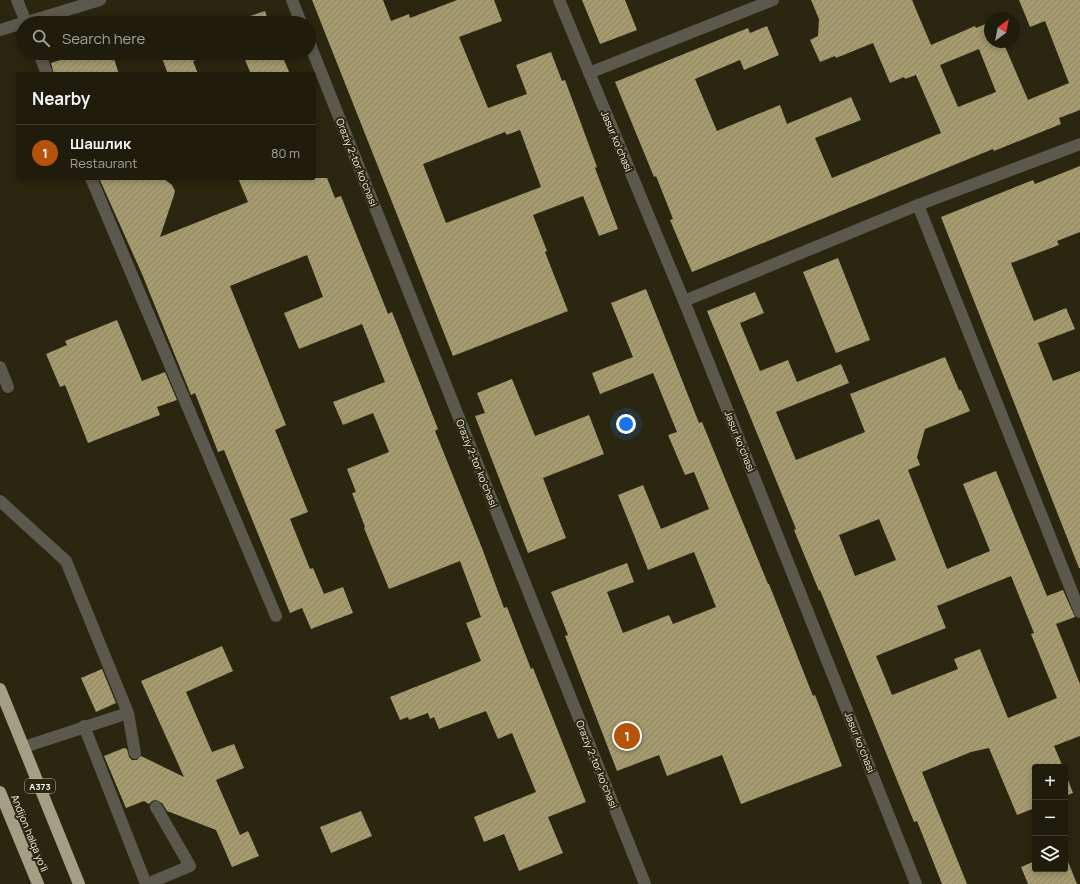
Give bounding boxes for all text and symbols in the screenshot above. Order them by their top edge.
north arrow [984,12,1020,48]
search box [16,16,316,60]
icon: search [30,27,52,49]
text: Search here [62,28,145,49]
text: Nearby [32,87,90,110]
street label: Jasur koʻchasi [598,109,636,173]
street label: Oraziy 2-tor koʻchasi [333,116,381,208]
text: Шашлик [70,133,131,154]
text: 1 [42,144,48,162]
text: 80 m [271,144,300,162]
text: Restaurant [70,154,137,172]
street label: Jasur koʻchasi [721,408,759,474]
your location [616,414,636,434]
street label: Oraziy 2-tor koʻchasi [453,417,501,509]
street label: Jasur koʻchasi [841,709,879,775]
street label: Oraziy 2-tor koʻchasi [573,718,621,810]
pin: 1 [614,721,640,751]
map controls [1032,764,1068,872]
button: + [1032,764,1068,800]
road number: A373 [25,779,55,793]
street label: Andijon halqa yo‘li [8,792,52,874]
button: − [1032,800,1068,836]
button: layers [1032,836,1068,872]

